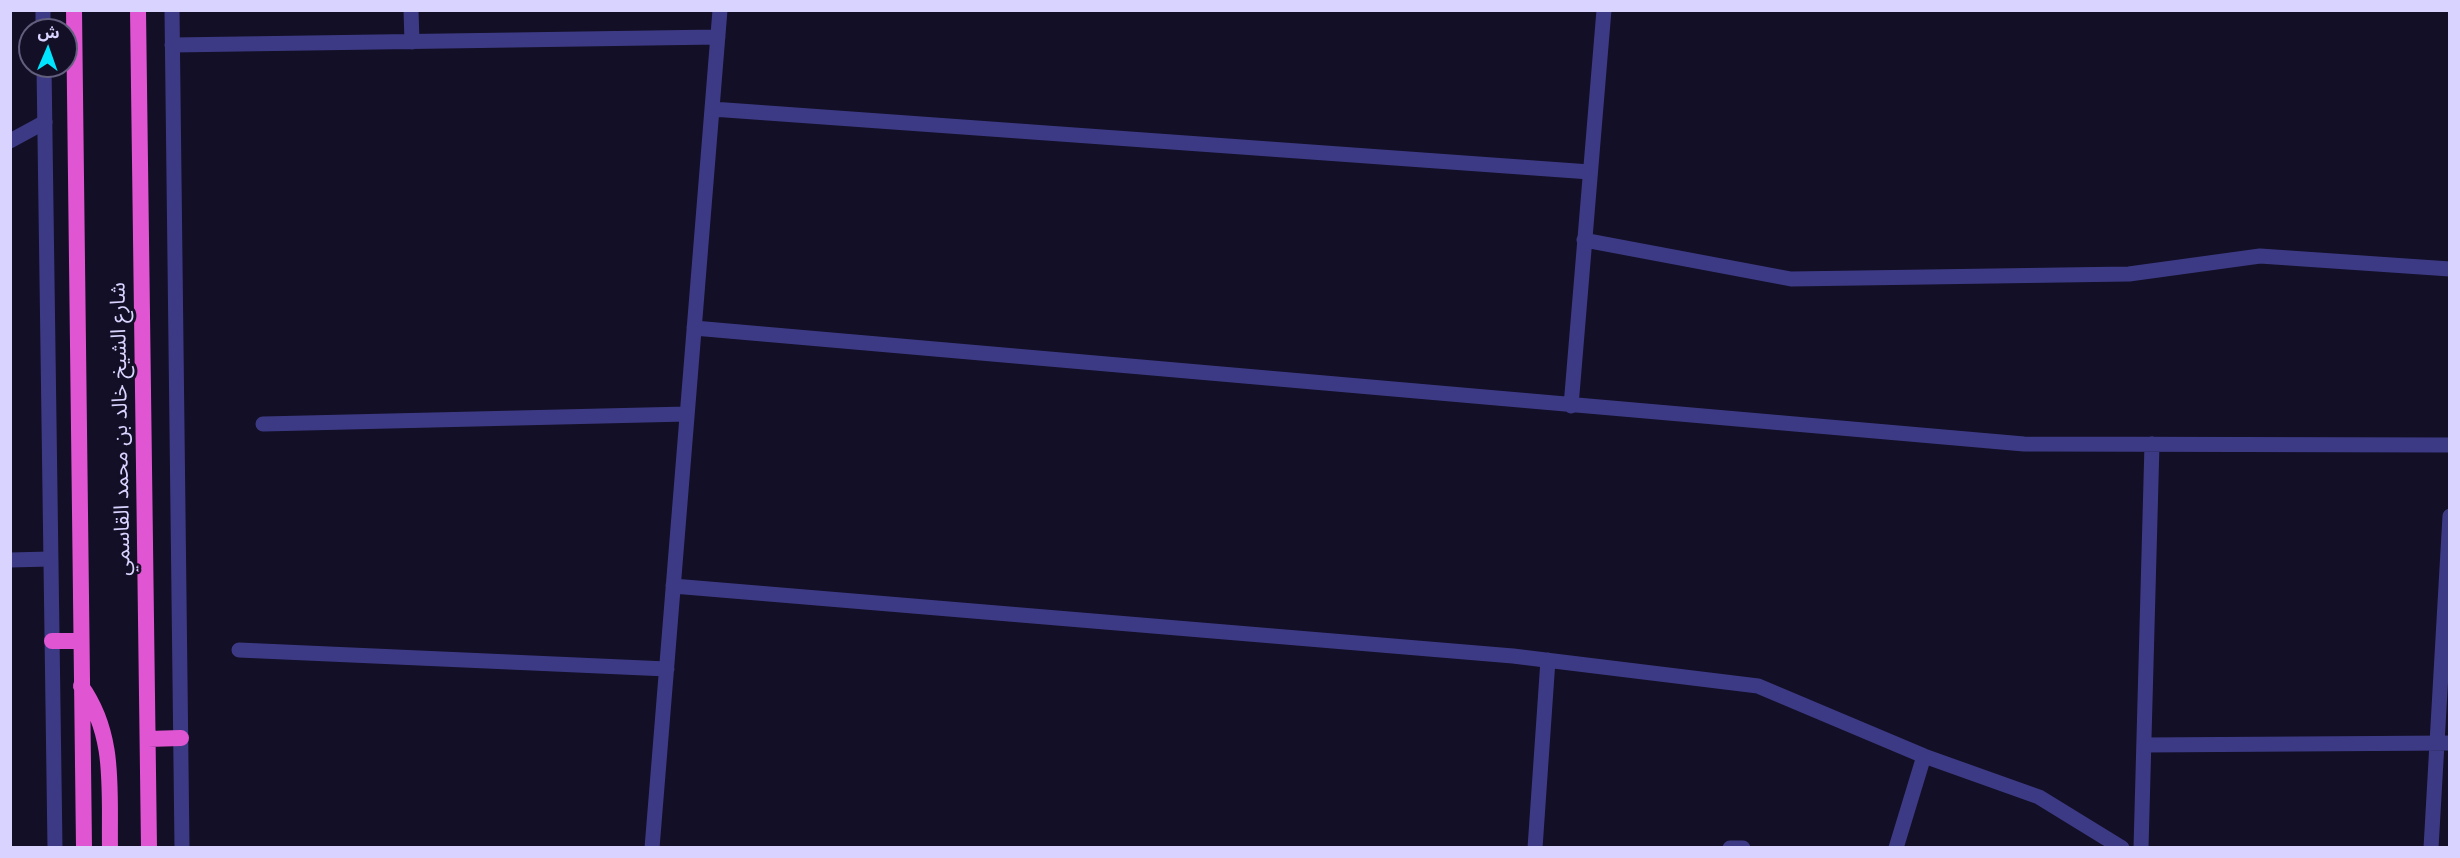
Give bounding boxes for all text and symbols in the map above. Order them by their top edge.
north arrow [18,18,78,78]
text: ش [37,22,60,42]
street label: شارع الشيخ خالد بن محمد القاسمي [106,282,136,576]

